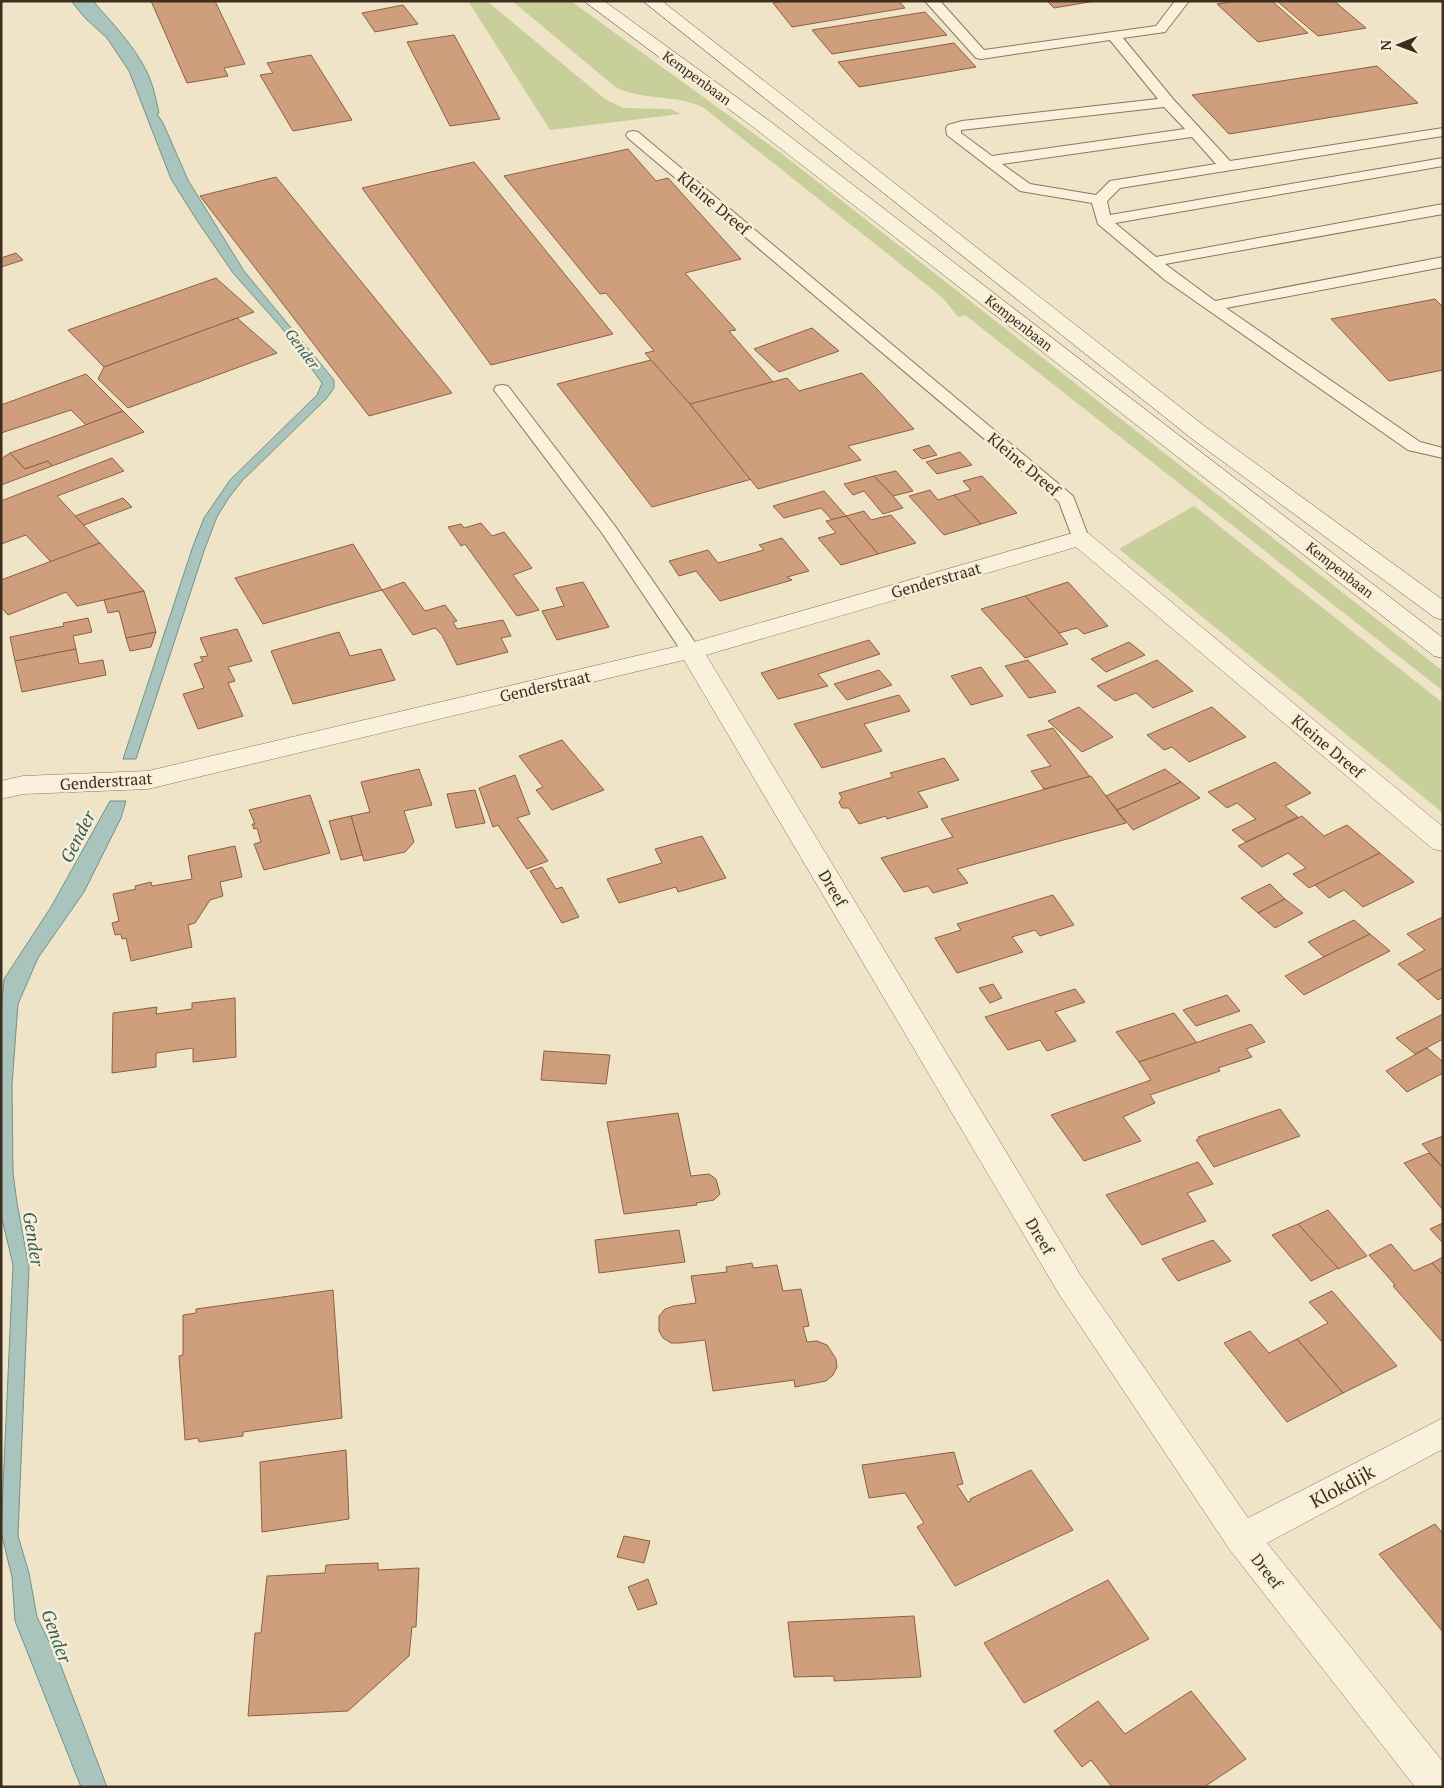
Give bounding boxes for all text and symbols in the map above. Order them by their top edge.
north arrow [1374,20,1424,70]
text: N [1376,39,1395,51]
street label: Kempenbaan [659,46,736,109]
street label: Kleine Dreef [673,166,756,241]
street label: Kempenbaan [982,290,1058,355]
water label: Gender [281,324,325,374]
street label: Kleine Dreef [983,427,1066,502]
street label: Kempenbaan [1303,537,1379,602]
street label: Genderstraat [888,557,984,603]
street label: Genderstraat [497,665,593,707]
street label: Kleine Dreef [1287,709,1370,784]
street label: Genderstraat [59,767,153,795]
water label: Gender [54,806,101,867]
street label: Dreef [814,866,853,912]
water label: Gender [18,1210,50,1269]
street label: Dreef [1021,1214,1060,1260]
street label: Klokdijk [1305,1458,1379,1513]
street label: Dreef [1246,1549,1289,1594]
water label: Gender [36,1606,78,1667]

